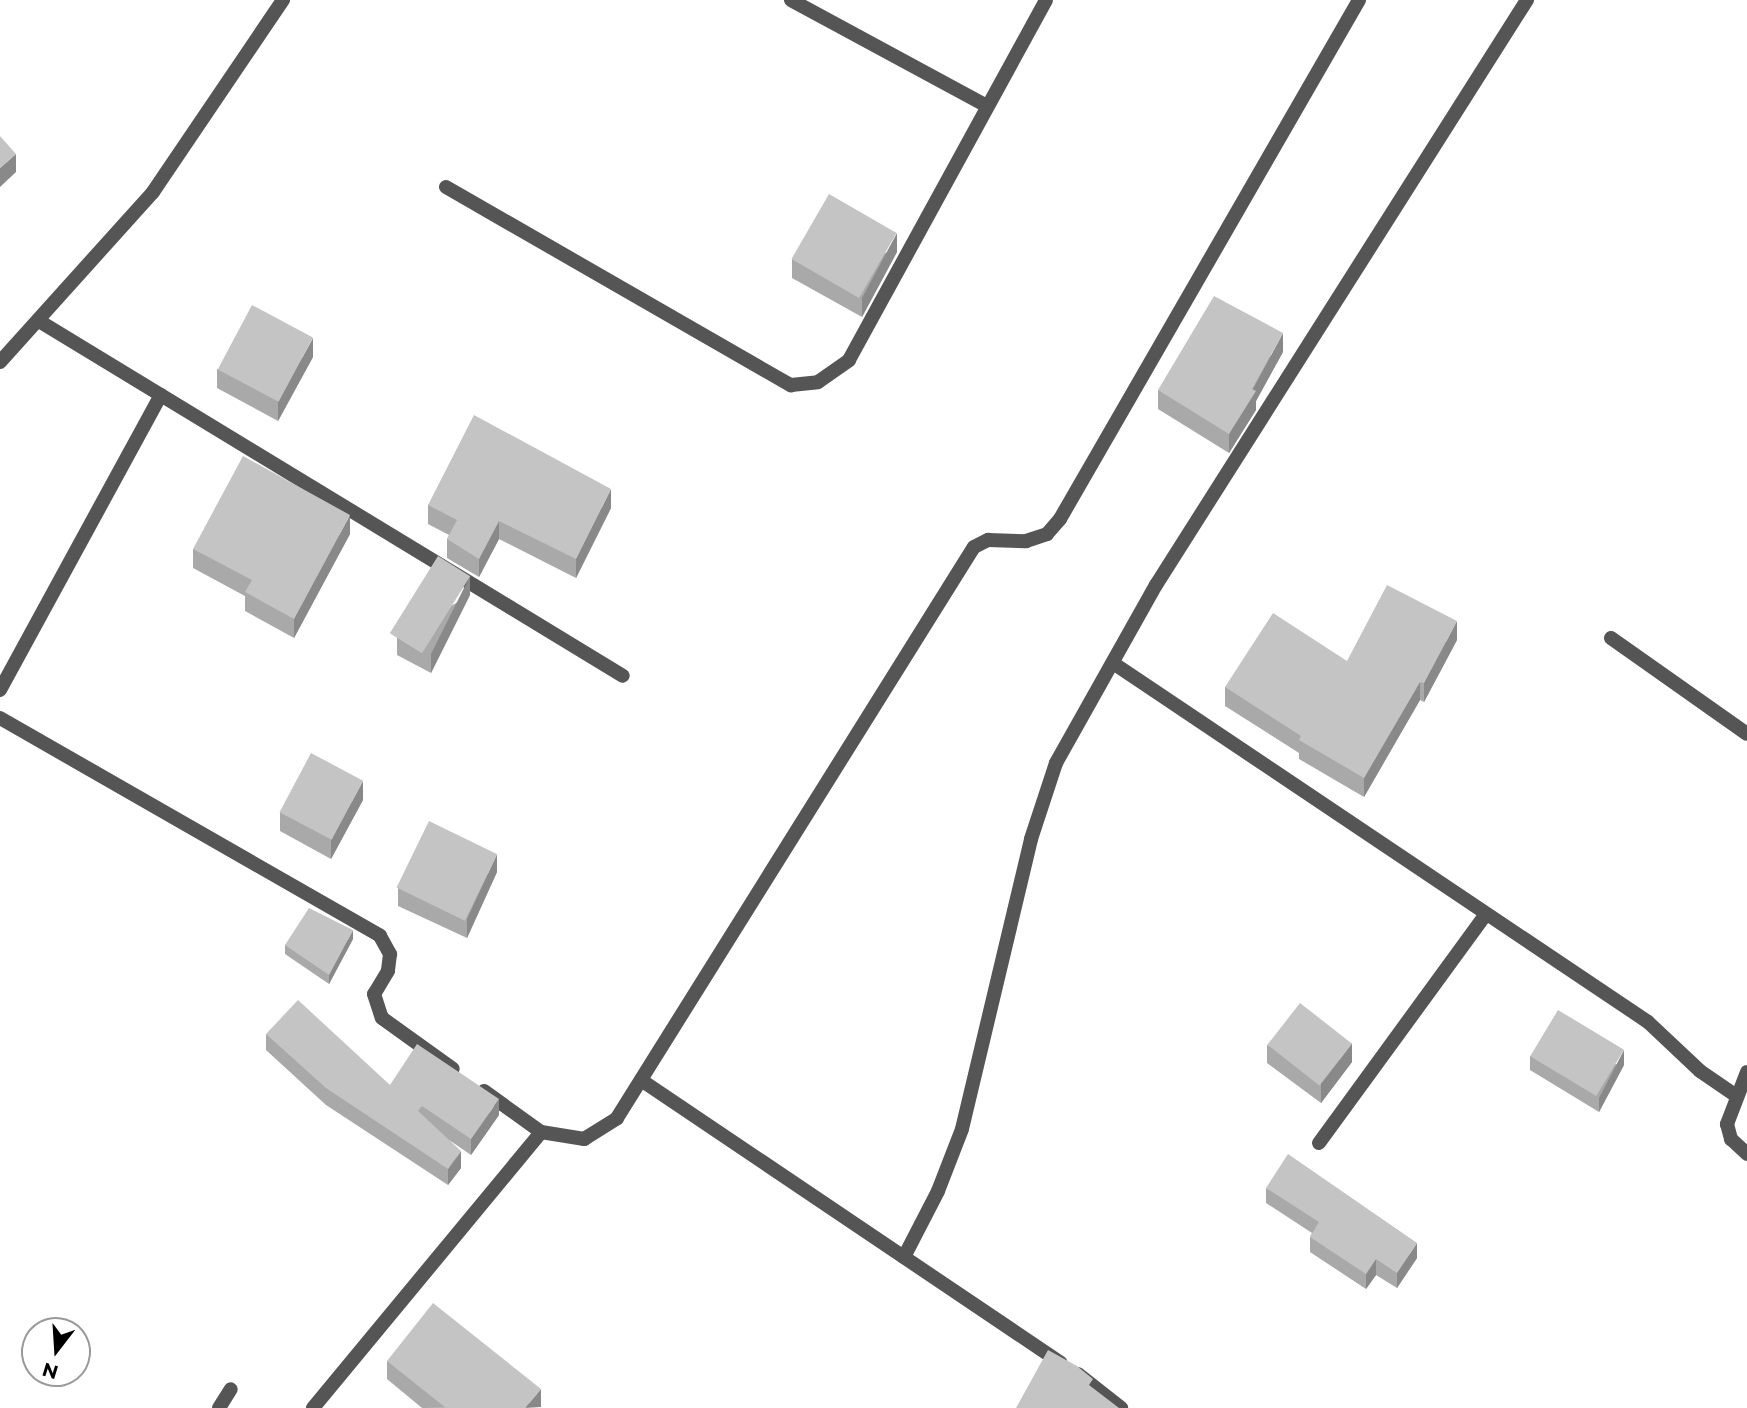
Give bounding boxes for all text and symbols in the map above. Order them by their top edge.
north arrow [21,1317,91,1387]
text: N [40,1357,61,1384]

